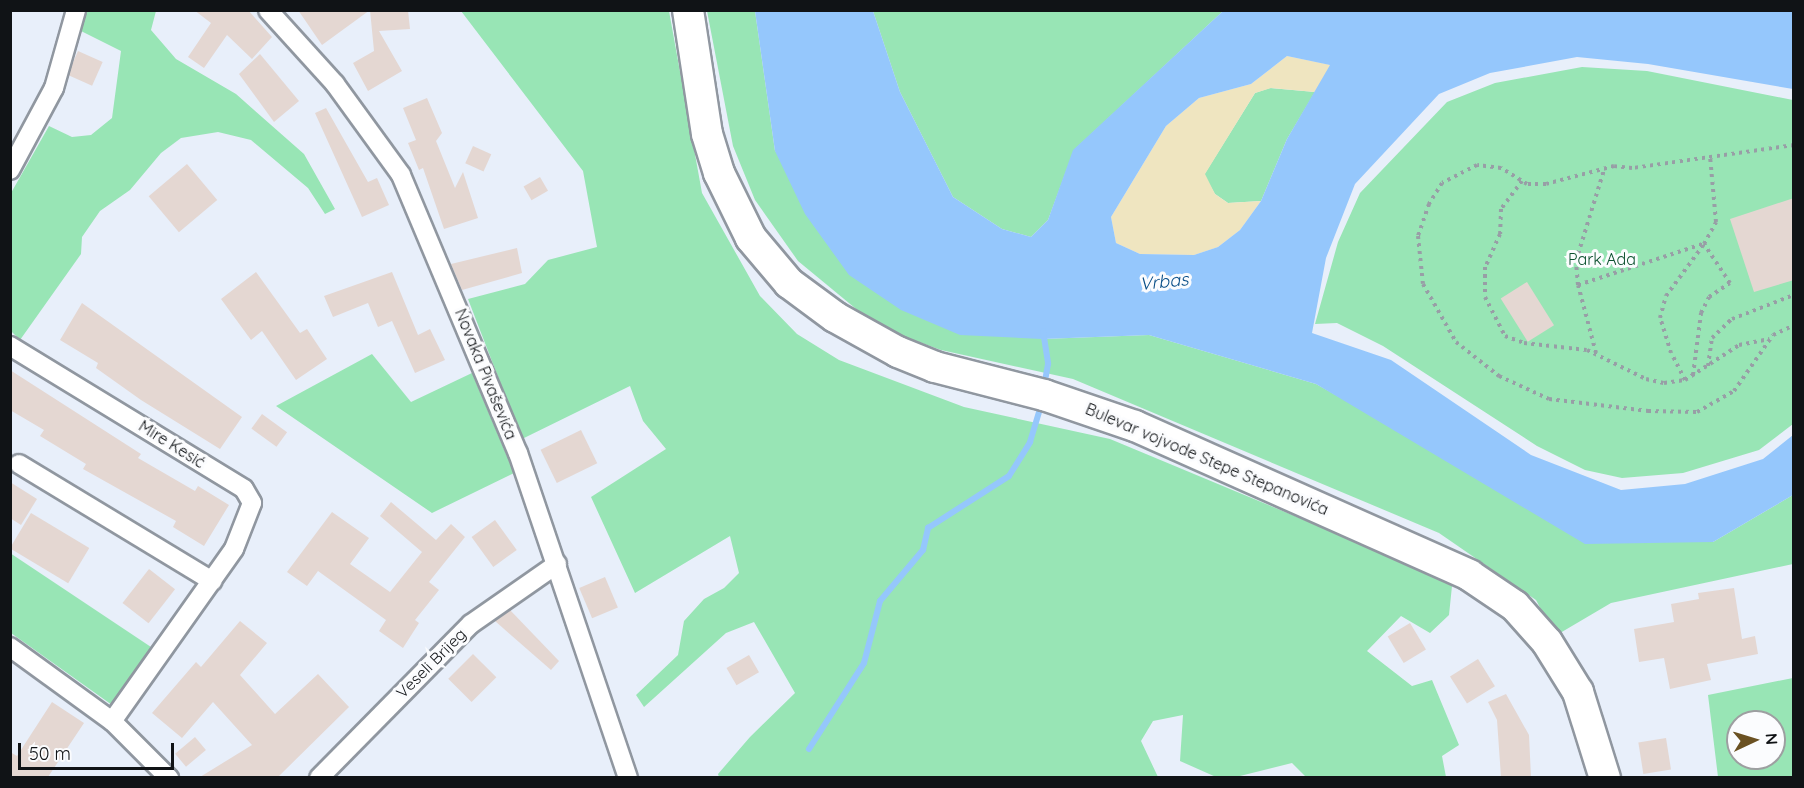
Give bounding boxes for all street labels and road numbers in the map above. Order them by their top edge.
street label: Novaka Pivaševića [451,306,521,442]
street label: Bulevar vojvode Stepe Stepanovića [1083,399,1331,519]
street label: Mire Kesić [135,416,209,472]
street label: Veseli Brijeg [392,624,470,702]

